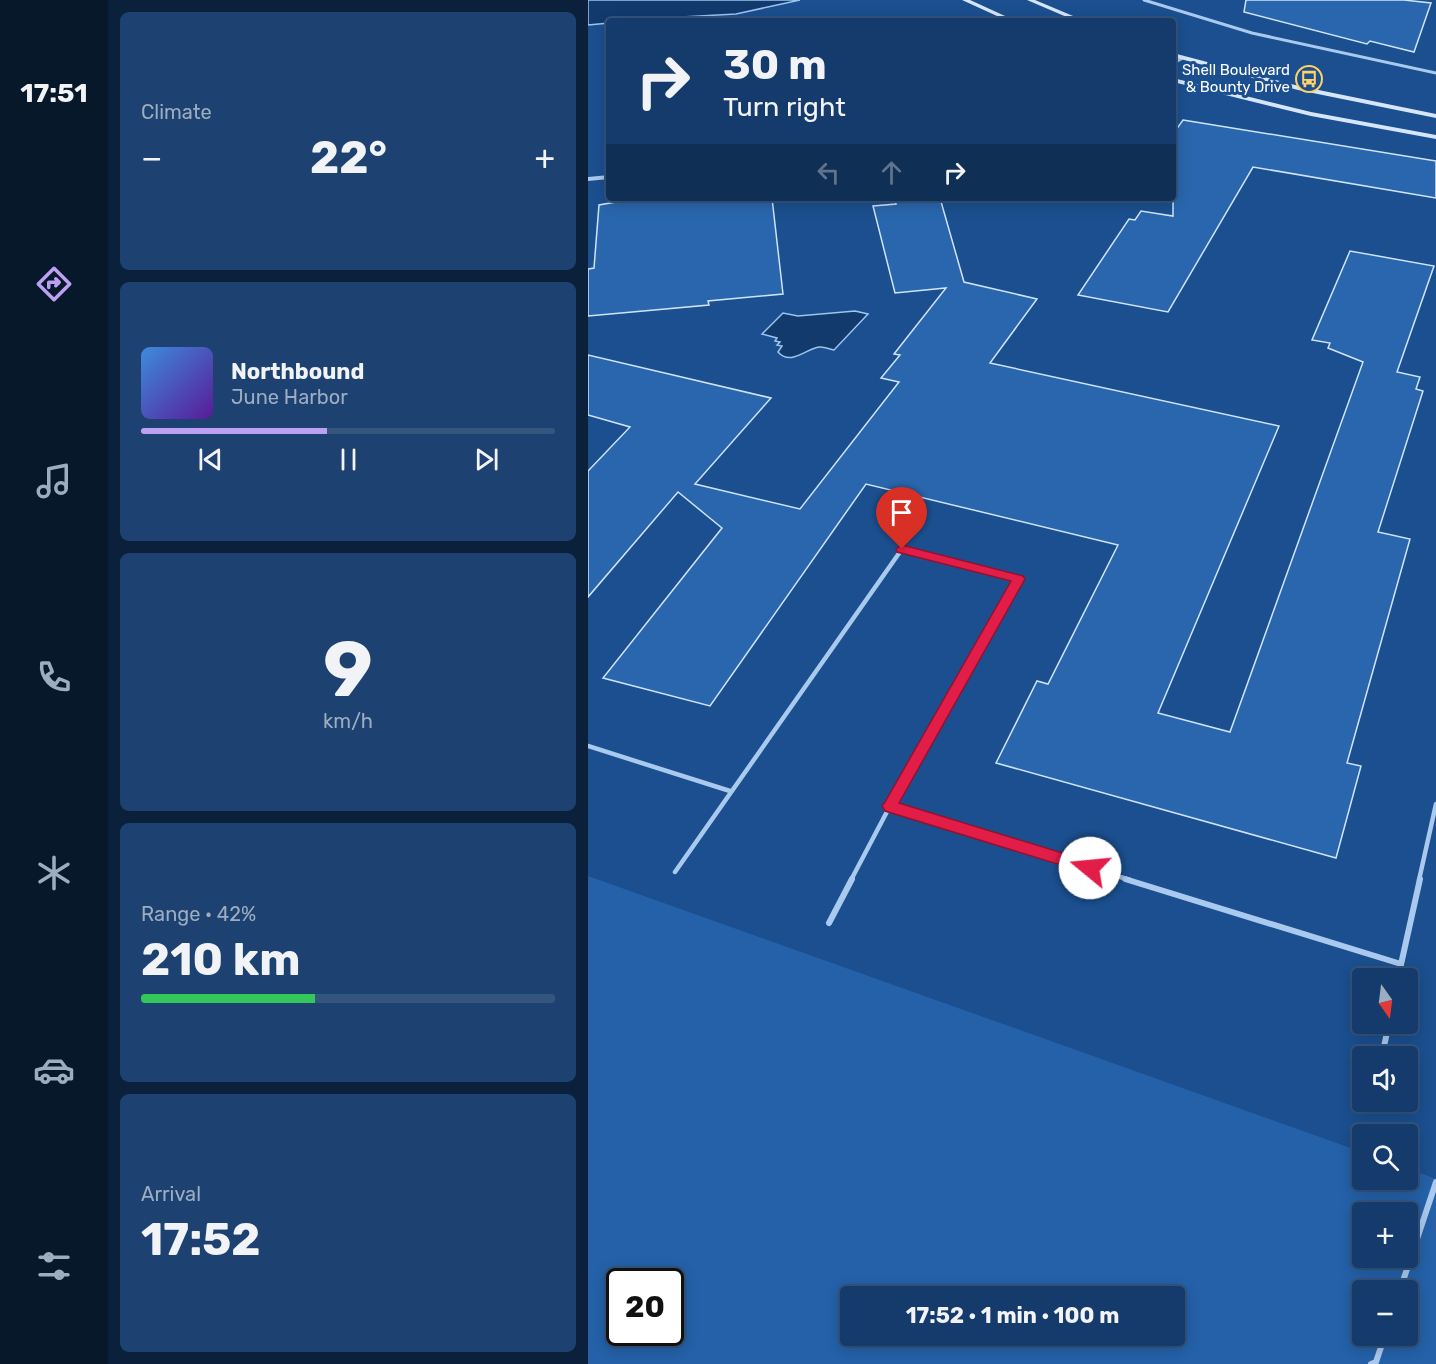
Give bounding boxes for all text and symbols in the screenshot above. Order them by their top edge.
text: 30 m [723,40,827,90]
icon: right [624,42,702,120]
place label: Shell Boulevard & Bounty Drive [1182,61,1290,96]
bus stop icon: Shell Boulevard & Bounty Drive [1294,64,1324,94]
text: 17:51 [20,77,88,109]
text: Turn right [723,91,846,123]
text: Climate [141,100,212,124]
text: 22° [310,131,387,184]
text: − [141,138,162,177]
text: + [534,138,555,177]
icon: left [812,156,845,189]
icon: ahead [875,156,908,189]
icon: right [938,156,971,189]
icon: directions [33,263,75,305]
text: Northbound [231,358,364,385]
text: June Harbor [231,385,348,409]
icon: previous [194,443,227,476]
icon: pause [332,443,365,476]
icon: next [470,443,503,476]
icon: music [33,460,75,502]
pin [876,487,927,549]
icon: arrive [885,496,918,529]
text: 9 [323,623,373,716]
icon: phone [33,656,75,698]
text: km/h [323,709,373,733]
position arrow [1058,836,1122,900]
icon: climate [33,852,75,894]
text: Range · 42% [141,902,256,926]
text: 210 km [141,933,300,986]
north arrow [1352,968,1418,1034]
map controls [1352,968,1418,1346]
button: sound [1352,1046,1418,1112]
icon: car [33,1049,75,1091]
button: search [1352,1124,1418,1190]
text: Arrival [141,1182,201,1206]
button: + [1352,1202,1418,1268]
text: 17:52 [141,1213,261,1266]
icon: filters [33,1245,75,1287]
speed limit sign: 20 [606,1268,684,1346]
button: − [1352,1280,1418,1346]
text: 17:52 · 1 min · 100 m [906,1302,1119,1329]

